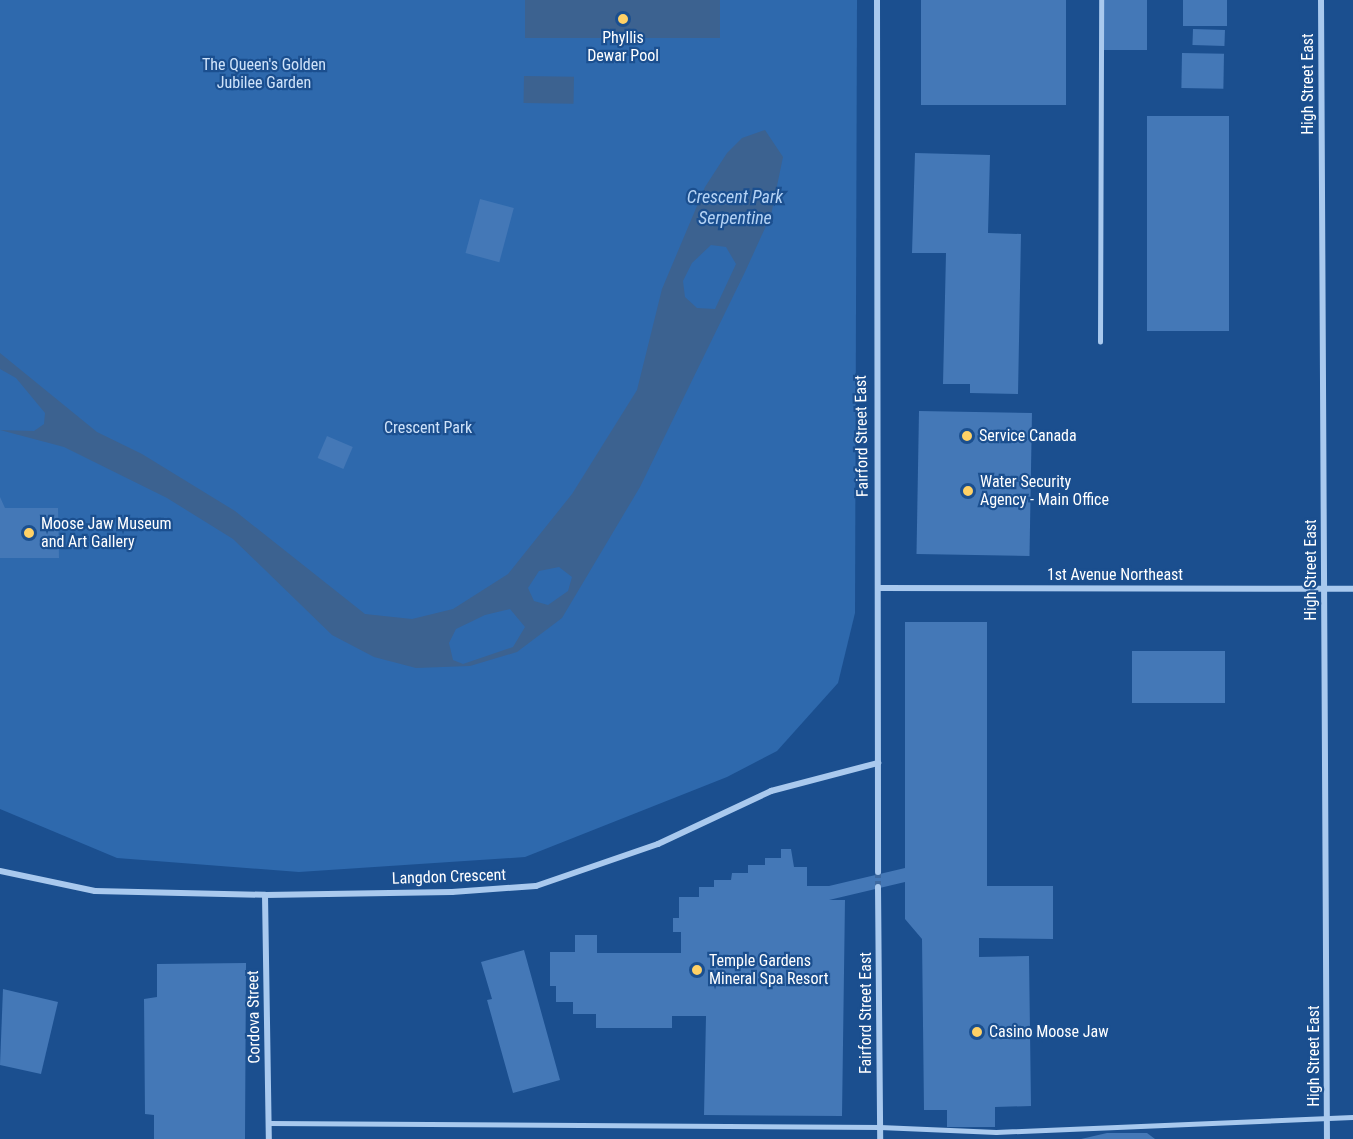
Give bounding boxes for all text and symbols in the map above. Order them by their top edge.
marker: Phyllis Dewar Pool [616,12,630,26]
place label: Phyllis Dewar Pool [587,28,659,66]
street label: High Street East [1298,33,1318,135]
park label: The Queen's Golden Jubilee Garden [202,55,326,93]
water label: Crescent Park Serpentine [687,187,783,230]
street label: Fairford Street East [851,375,873,497]
park label: Crescent Park [384,418,472,438]
place label: Service Canada [979,426,1077,446]
marker: Service Canada [960,429,974,443]
place label: Water Security Agency - Main Office [980,472,1109,510]
marker: Water Security Agency - Main Office [961,484,975,498]
place label: Moose Jaw Museum and Art Gallery [41,514,171,552]
street label: High Street East [1301,519,1321,621]
marker: Moose Jaw Museum and Art Gallery [22,526,36,540]
street label: 1st Avenue Northeast [1047,565,1183,585]
street label: Langdon Crescent [392,865,506,889]
place label: Temple Gardens Mineral Spa Resort [709,951,828,989]
street label: Fairford Street East [856,952,876,1074]
marker: Temple Gardens Mineral Spa Resort [690,963,704,977]
street label: Cordova Street [244,970,264,1064]
street label: High Street East [1304,1005,1324,1107]
place label: Casino Moose Jaw [989,1022,1109,1042]
marker: Casino Moose Jaw [970,1025,984,1039]

